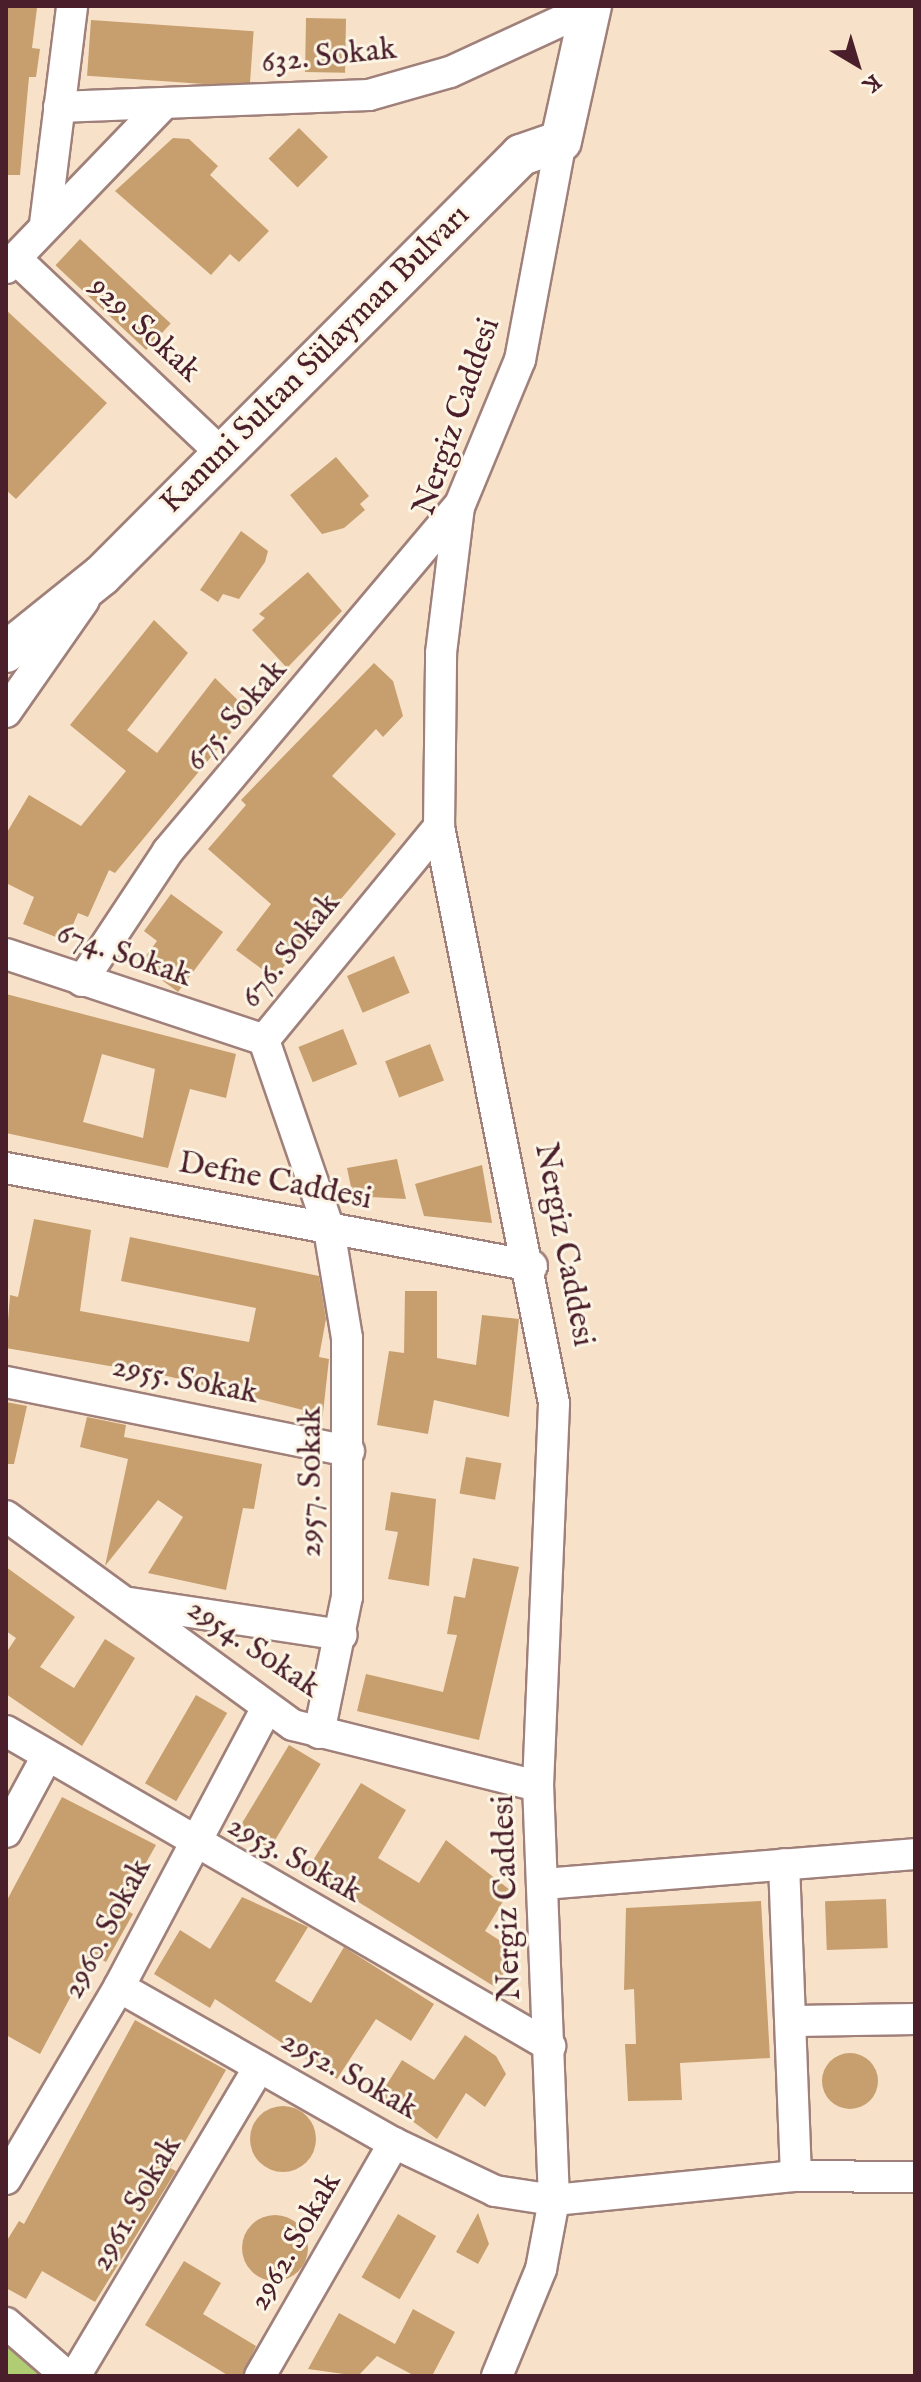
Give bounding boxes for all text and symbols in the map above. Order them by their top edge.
north arrow [817,24,897,104]
street label: 632. Sokak [259,31,399,83]
text: K [857,67,887,99]
street label: Kanuni Sultan Sülayman Bulvarı [153,197,479,523]
street label: 929. Sokak [80,269,208,391]
street label: Nergiz Caddesi [406,313,510,521]
street label: 675. Sokak [178,652,296,780]
street label: 676. Sokak [233,886,349,1016]
street label: 674. Sokak [51,915,197,997]
street label: Nergiz Caddesi [524,1140,602,1350]
street label: Defne Caddesi [175,1144,375,1220]
street label: 2955. Sokak [109,1348,261,1414]
street label: 2957. Sokak [293,1407,331,1557]
street label: 2954. Sokak [179,1591,327,1707]
street label: Nergiz Caddesi [485,1794,531,2002]
street label: 2953. Sokak [220,1807,368,1913]
street label: 2960. Sokak [55,1852,161,2006]
street label: 2952. Sokak [274,2023,424,2129]
street label: 2961. Sokak [83,2130,191,2278]
street label: 2962. Sokak [241,2166,351,2318]

